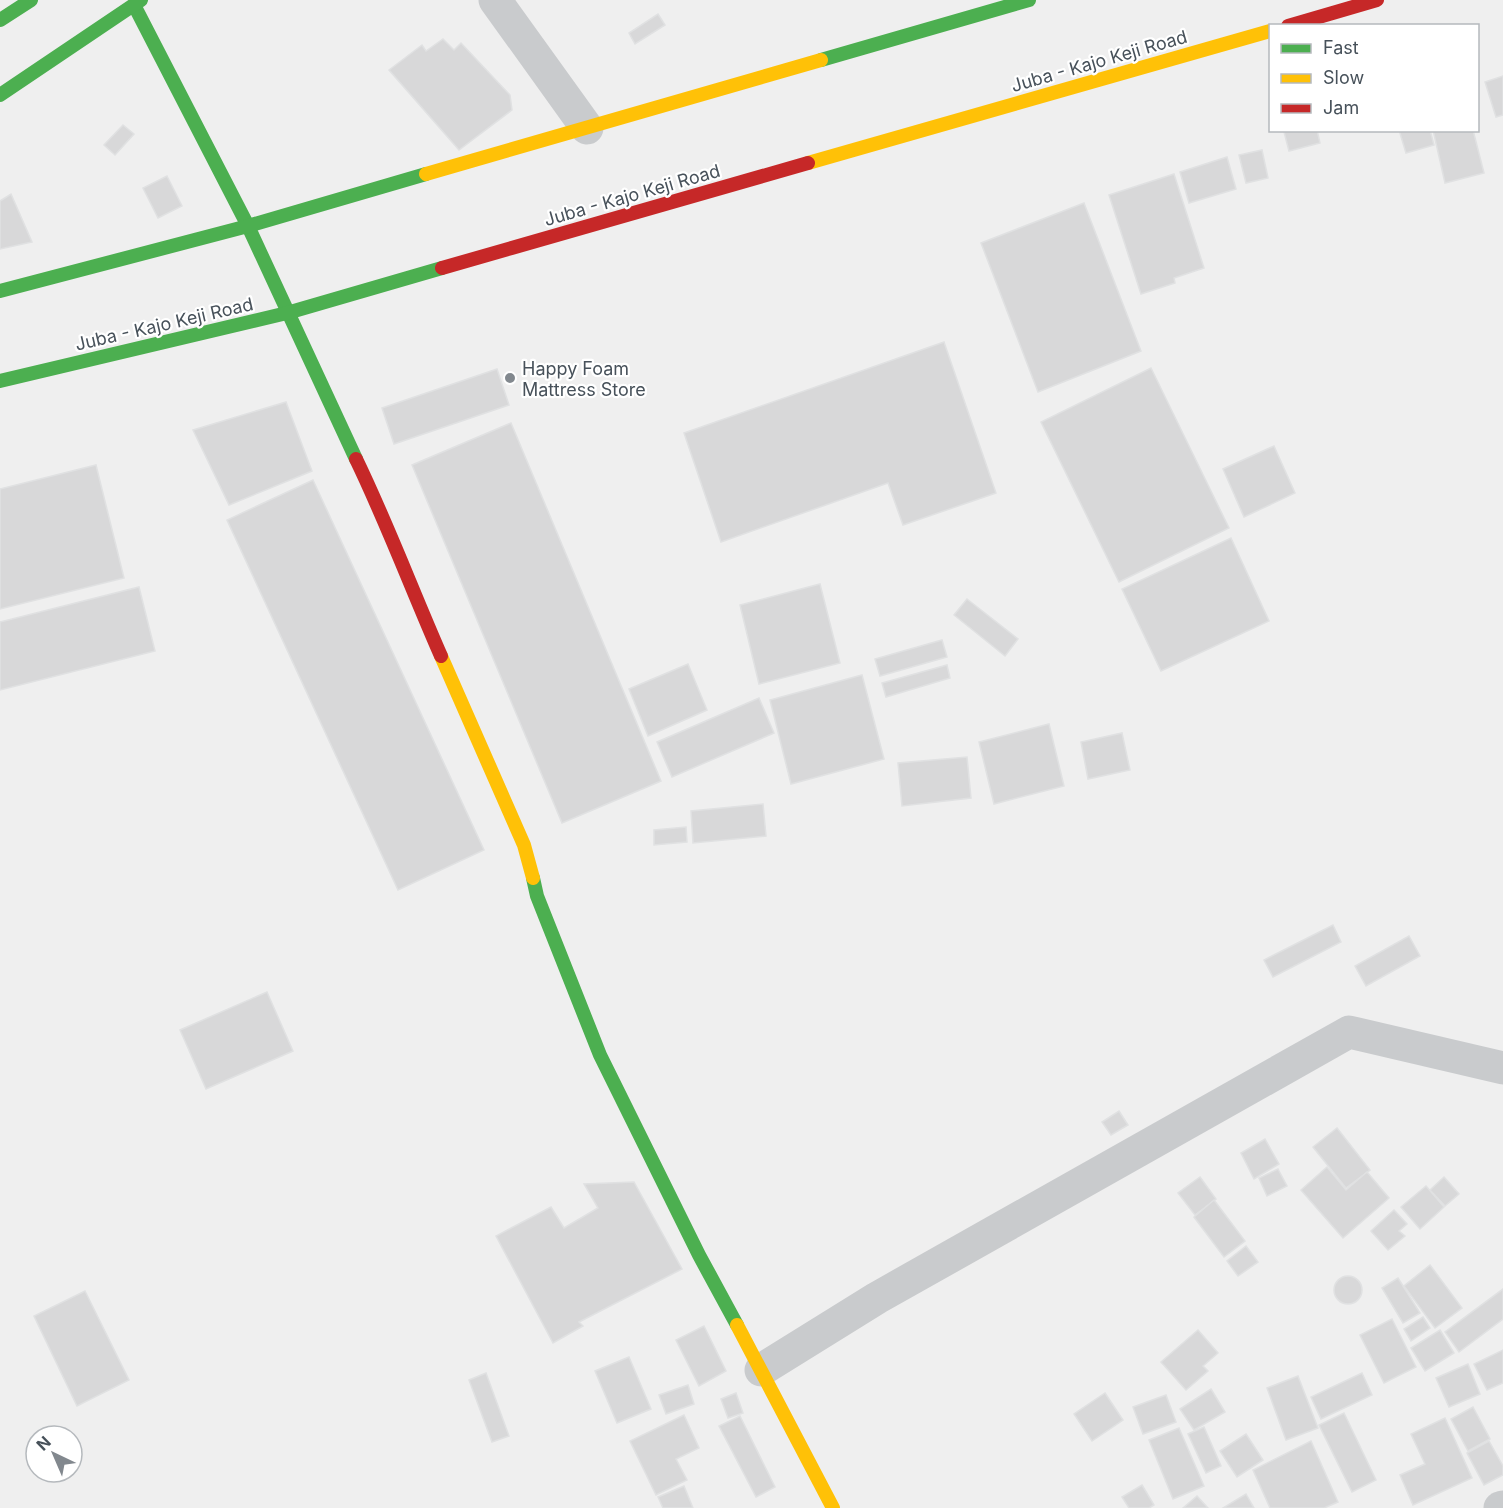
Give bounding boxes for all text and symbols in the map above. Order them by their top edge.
legend [1269,24,1479,132]
street label: Juba - Kajo Keji Road [1009,26,1189,96]
text: Fast [1323,37,1359,58]
text: Slow [1323,67,1364,88]
text: Jam [1323,97,1359,118]
street label: Juba - Kajo Keji Road [542,160,722,230]
street label: Juba - Kajo Keji Road [73,293,255,355]
place label: Happy Foam Mattress Store [522,358,646,400]
marker: Happy Foam Mattress Store [503,371,517,385]
north arrow [24,1424,84,1484]
text: N [32,1432,55,1455]

